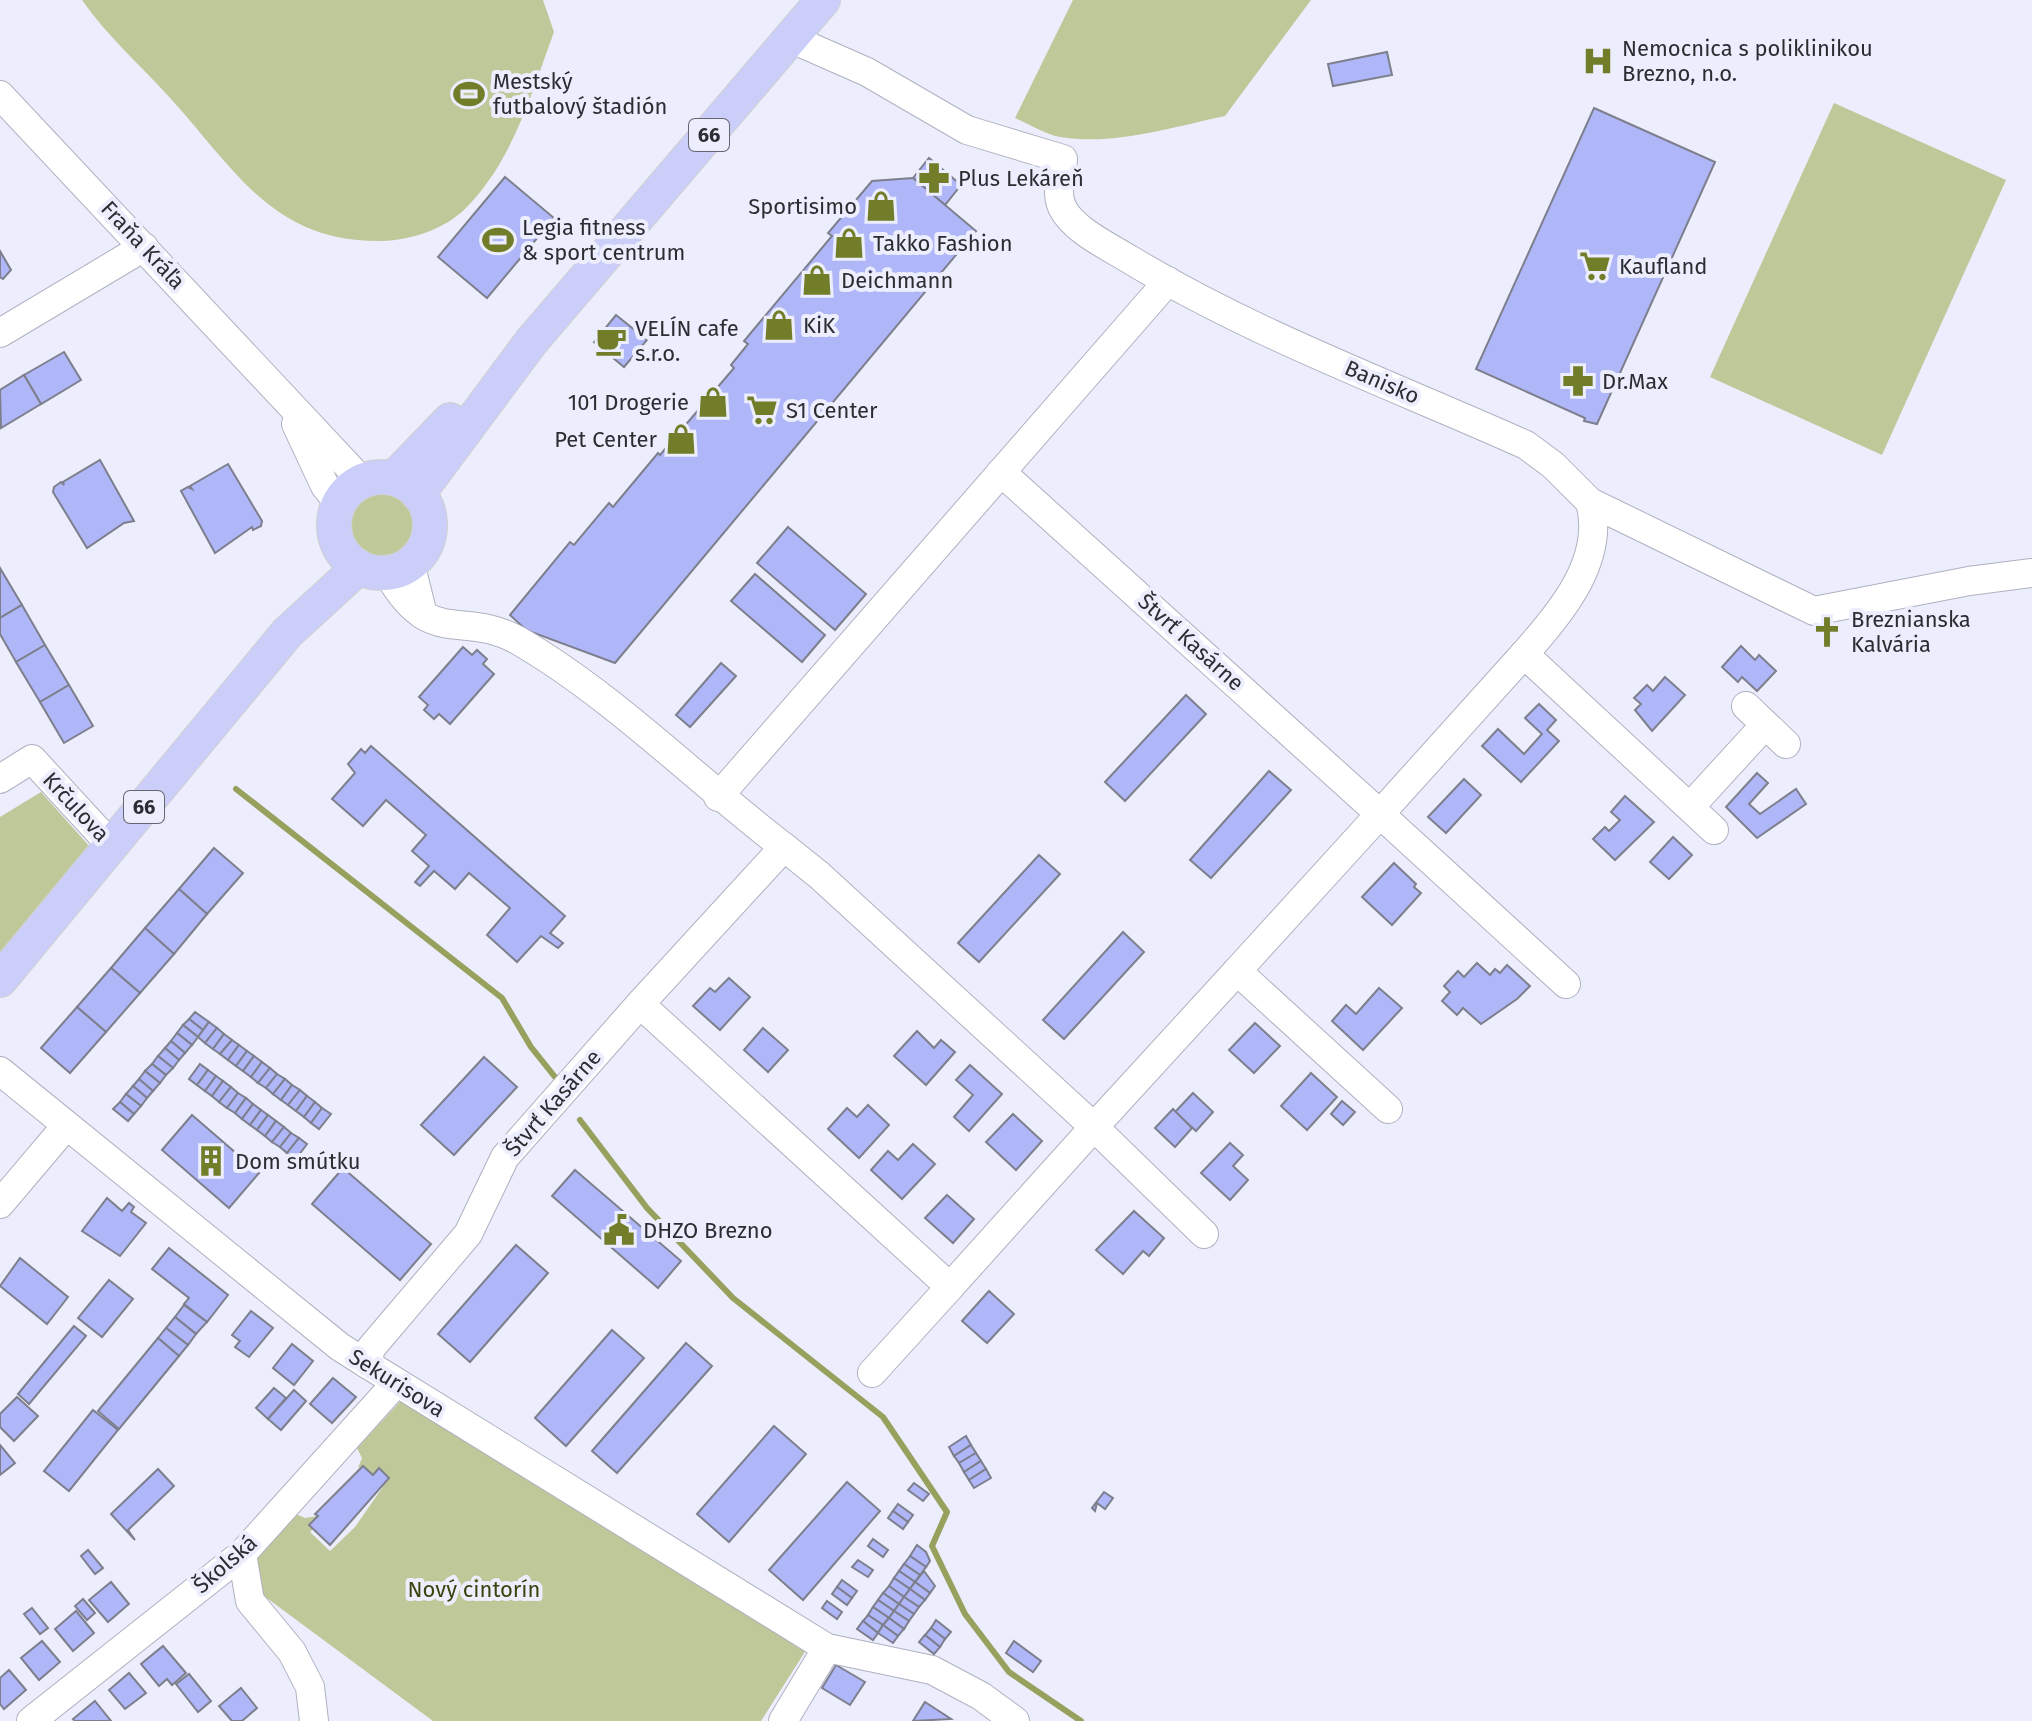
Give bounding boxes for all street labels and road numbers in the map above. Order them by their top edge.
road number: 66 [689,119,729,151]
street label: Fraňa Kráľa [95,195,191,295]
street label: Banisko [1341,354,1423,410]
street label: Štvrť Kasárne [1133,588,1249,696]
street label: Krčulova [37,767,115,847]
road number: 66 [124,791,164,823]
street label: Štvrť Kasárne [499,1044,607,1162]
street label: Sekurisova [344,1343,450,1423]
street label: Školská [188,1529,262,1599]

